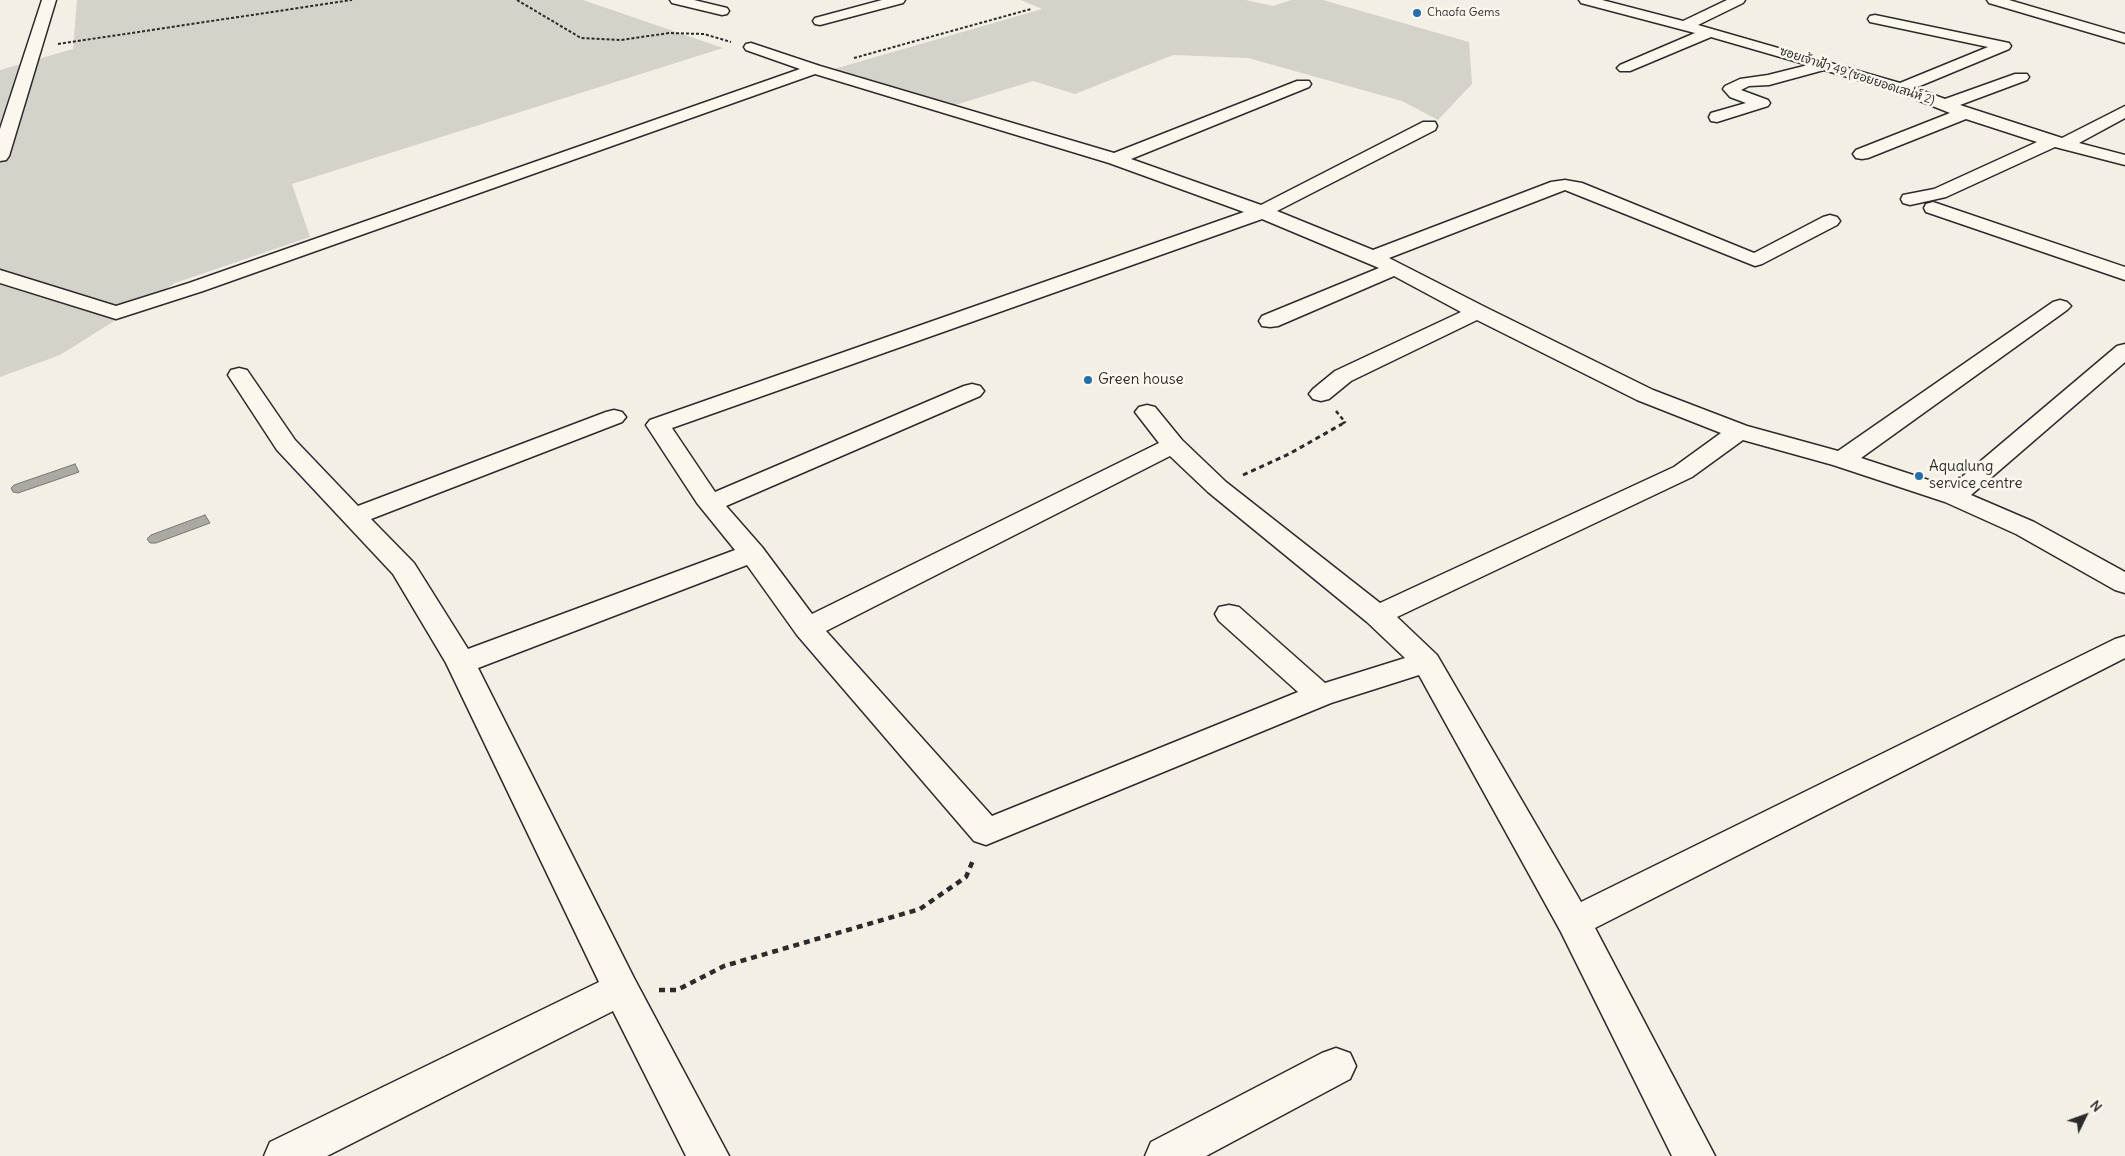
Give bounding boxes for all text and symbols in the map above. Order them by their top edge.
place label: Chaofa Gems [1427,6,1500,20]
marker: Chaofa Gems [1411,7,1423,19]
street label: ซอยเจ้าฟ้า 49 (ซอยยอดเสน่ห์ 2) [1778,44,1936,108]
place label: Green house [1098,371,1184,389]
marker: Green house [1082,374,1094,386]
place label: Aqualung service centre [1929,458,2022,493]
marker: Aqualung service centre [1913,470,1925,482]
north arrow [2060,1091,2110,1141]
text: N [2086,1096,2106,1116]

